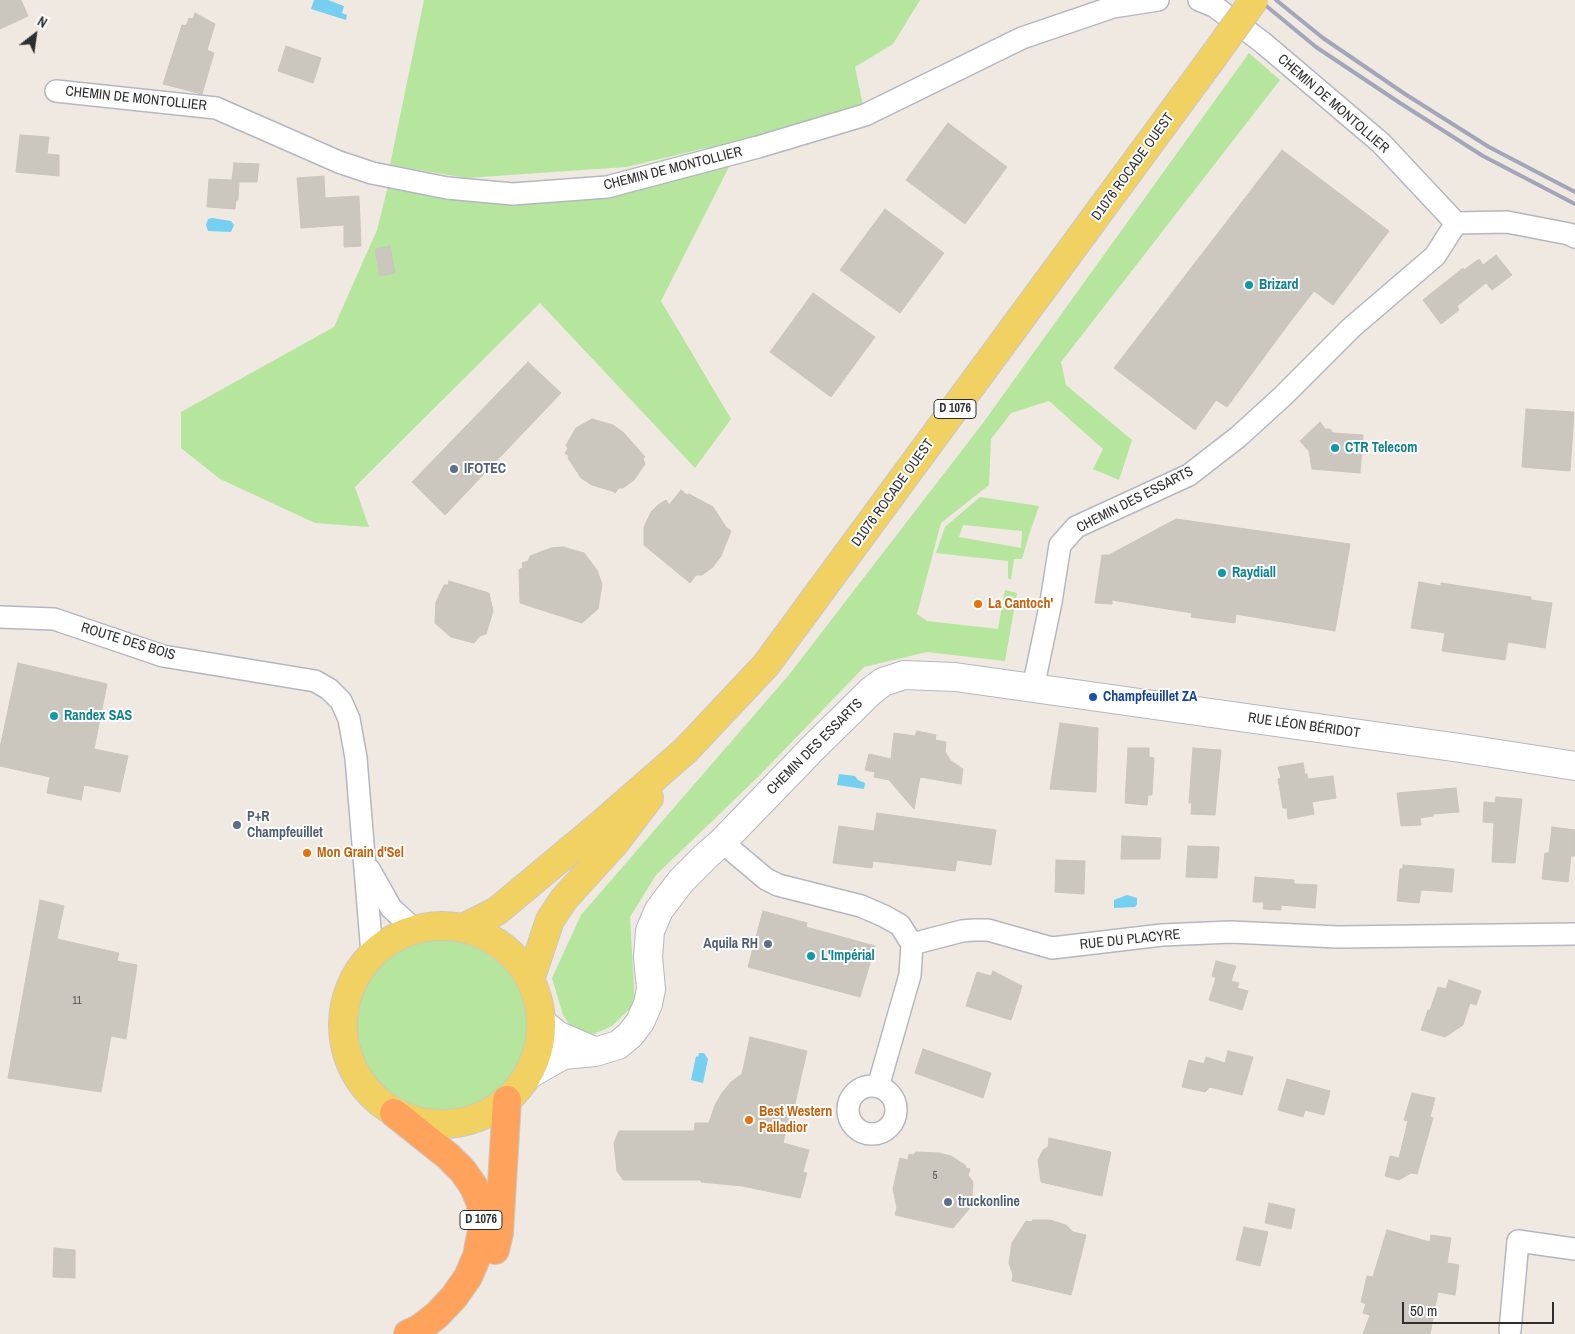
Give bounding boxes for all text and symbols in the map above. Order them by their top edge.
north arrow [10,10,60,60]
text: N [34,12,51,32]
street label: CHEMIN DE MONTOLLIER [1274,51,1392,157]
street label: CHEMIN DE MONTOLLIER [64,83,208,115]
street label: D1076 ROCADE OUEST [1088,110,1178,224]
street label: CHEMIN DE MONTOLLIER [602,144,744,194]
place label: Brizard [1259,277,1299,293]
marker: Brizard [1243,279,1255,291]
road number: D 1076 [934,399,976,418]
street label: D1076 ROCADE OUEST [848,436,938,550]
place label: CTR Telecom [1345,440,1418,456]
marker: CTR Telecom [1329,442,1341,454]
place label: IFOTEC [464,461,506,477]
marker: IFOTEC [448,463,460,475]
street label: CHEMIN DES ESSARTS [1074,463,1196,537]
place label: Raydiall [1232,565,1276,581]
marker: Raydiall [1216,567,1228,579]
place label: La Cantoch' [988,596,1053,612]
marker: La Cantoch' [972,598,984,610]
street label: ROUTE DES BOIS [79,620,177,664]
place label: Champfeuillet ZA [1103,689,1197,705]
marker: Champfeuillet ZA [1087,691,1099,703]
street label: CHEMIN DES ESSARTS [764,696,866,798]
place label: Randex SAS [64,708,132,724]
marker: Randex SAS [48,710,60,722]
street label: RUE LÉON BÉRIDOT [1247,710,1361,742]
place label: P+R Champfeuillet [247,809,323,842]
marker: P+R Champfeuillet [231,819,243,831]
place label: Mon Grain d'Sel [317,845,404,861]
marker: Mon Grain d'Sel [301,847,313,859]
street label: RUE DU PLACYRE [1079,926,1181,954]
place label: Aquila RH [703,936,758,952]
marker: Aquila RH [762,938,774,950]
place label: L'Impérial [821,948,875,964]
marker: L'Impérial [805,950,817,962]
house number: 11 [72,994,82,1008]
place label: Best Western Palladior [759,1104,832,1136]
marker: Best Western Palladior [743,1114,755,1126]
house number: 5 [932,1169,938,1183]
place label: truckonline [958,1194,1020,1210]
marker: truckonline [942,1196,954,1208]
road number: D 1076 [460,1210,502,1230]
scale bar [1405,1292,1558,1324]
text: 50 m [1410,1300,1437,1321]

